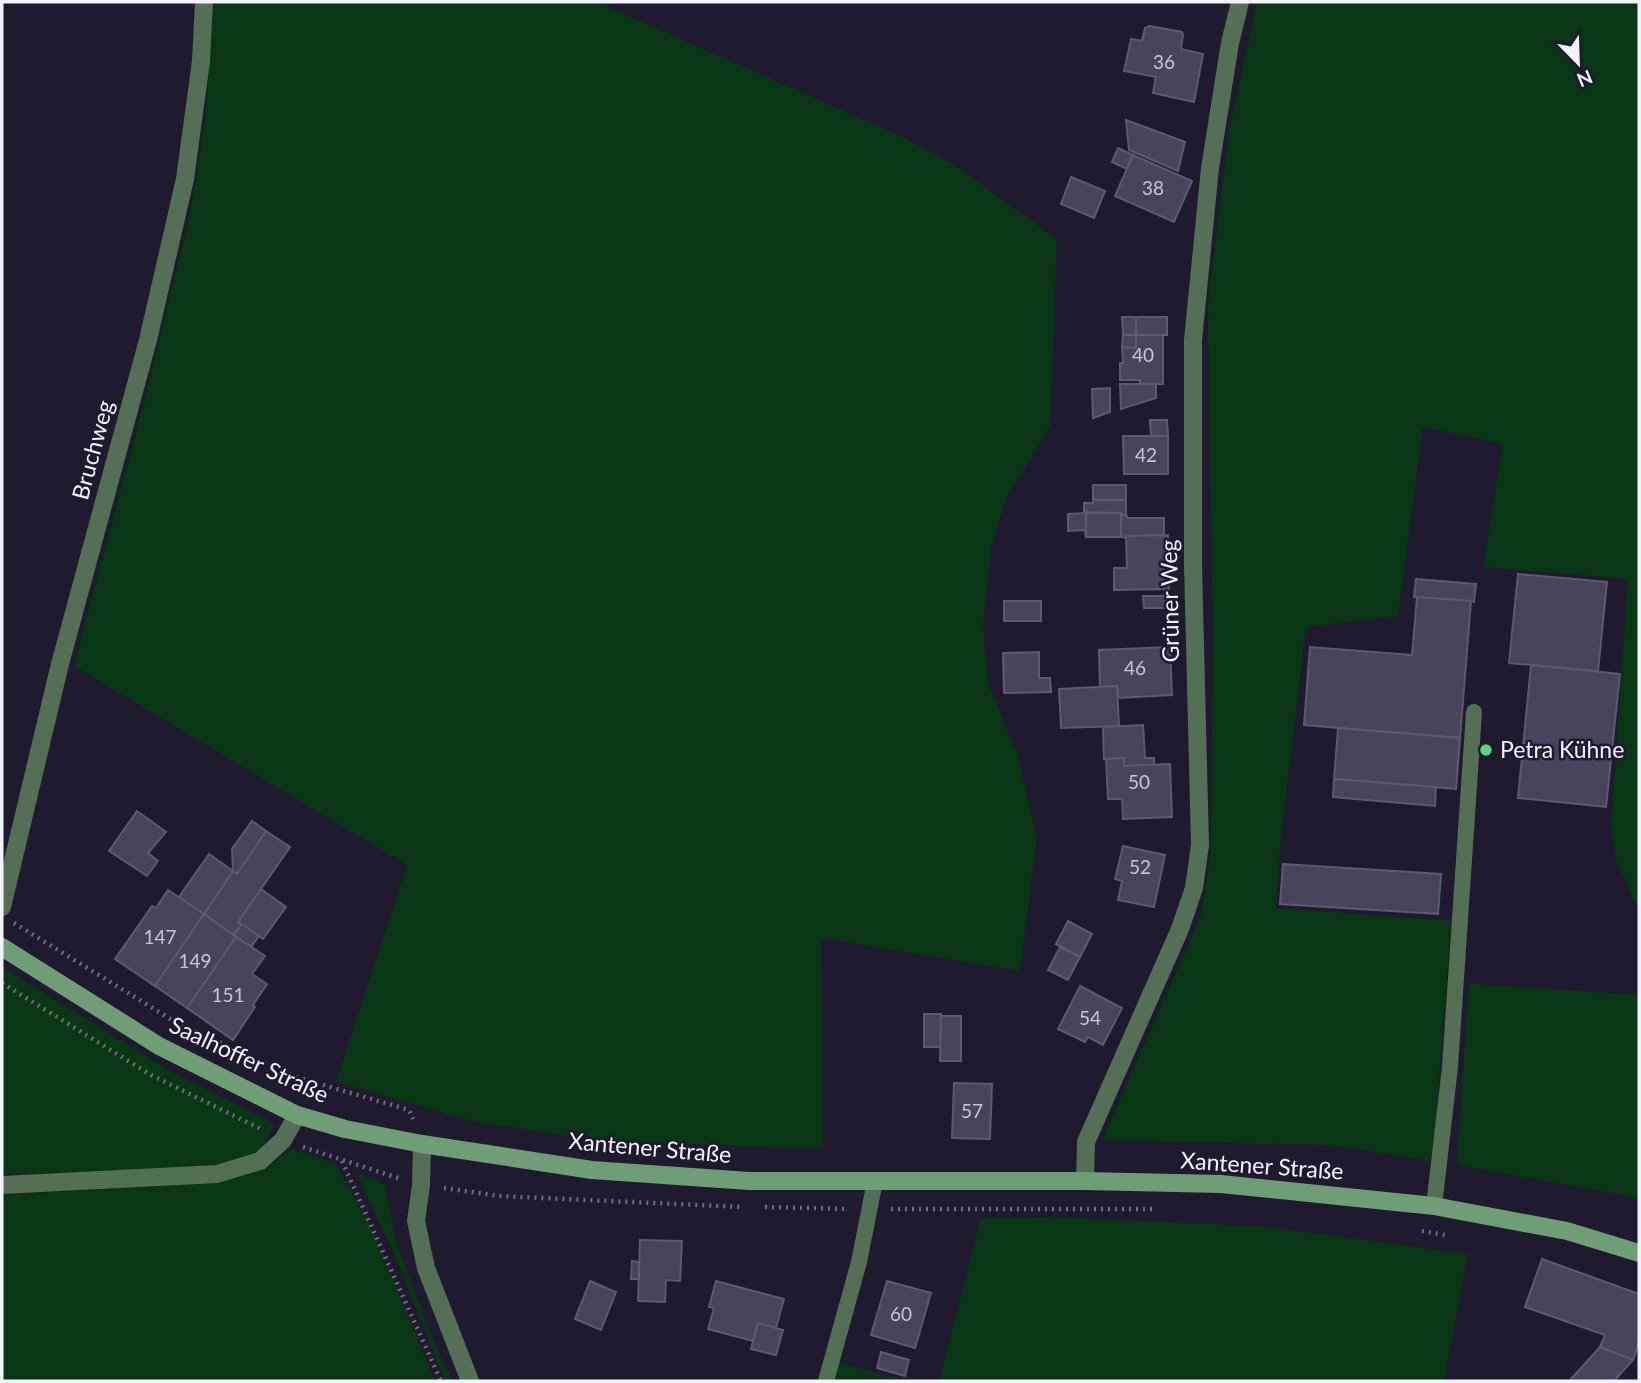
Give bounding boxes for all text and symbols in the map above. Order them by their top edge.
north arrow [1543,28,1613,98]
house number: 36 [1153,50,1175,73]
text: N [1574,66,1596,93]
house number: 38 [1142,176,1164,199]
house number: 40 [1132,343,1154,366]
street label: Bruchweg [65,397,119,502]
house number: 42 [1135,443,1157,466]
street label: Grüner Weg [1154,539,1184,663]
house number: 46 [1124,656,1146,679]
place label: Petra Kühne [1500,735,1624,763]
marker: Petra Kühne [1478,742,1494,758]
house number: 50 [1128,770,1150,793]
house number: 52 [1129,855,1151,878]
house number: 147 [143,925,177,948]
house number: 149 [178,949,212,972]
house number: 151 [211,983,245,1006]
house number: 54 [1079,1006,1101,1029]
street label: Saalhoffer Straße [165,1010,333,1108]
house number: 57 [961,1099,983,1122]
street label: Xantener Straße [568,1126,733,1168]
street label: Xantener Straße [1180,1145,1344,1185]
house number: 60 [890,1302,912,1325]

